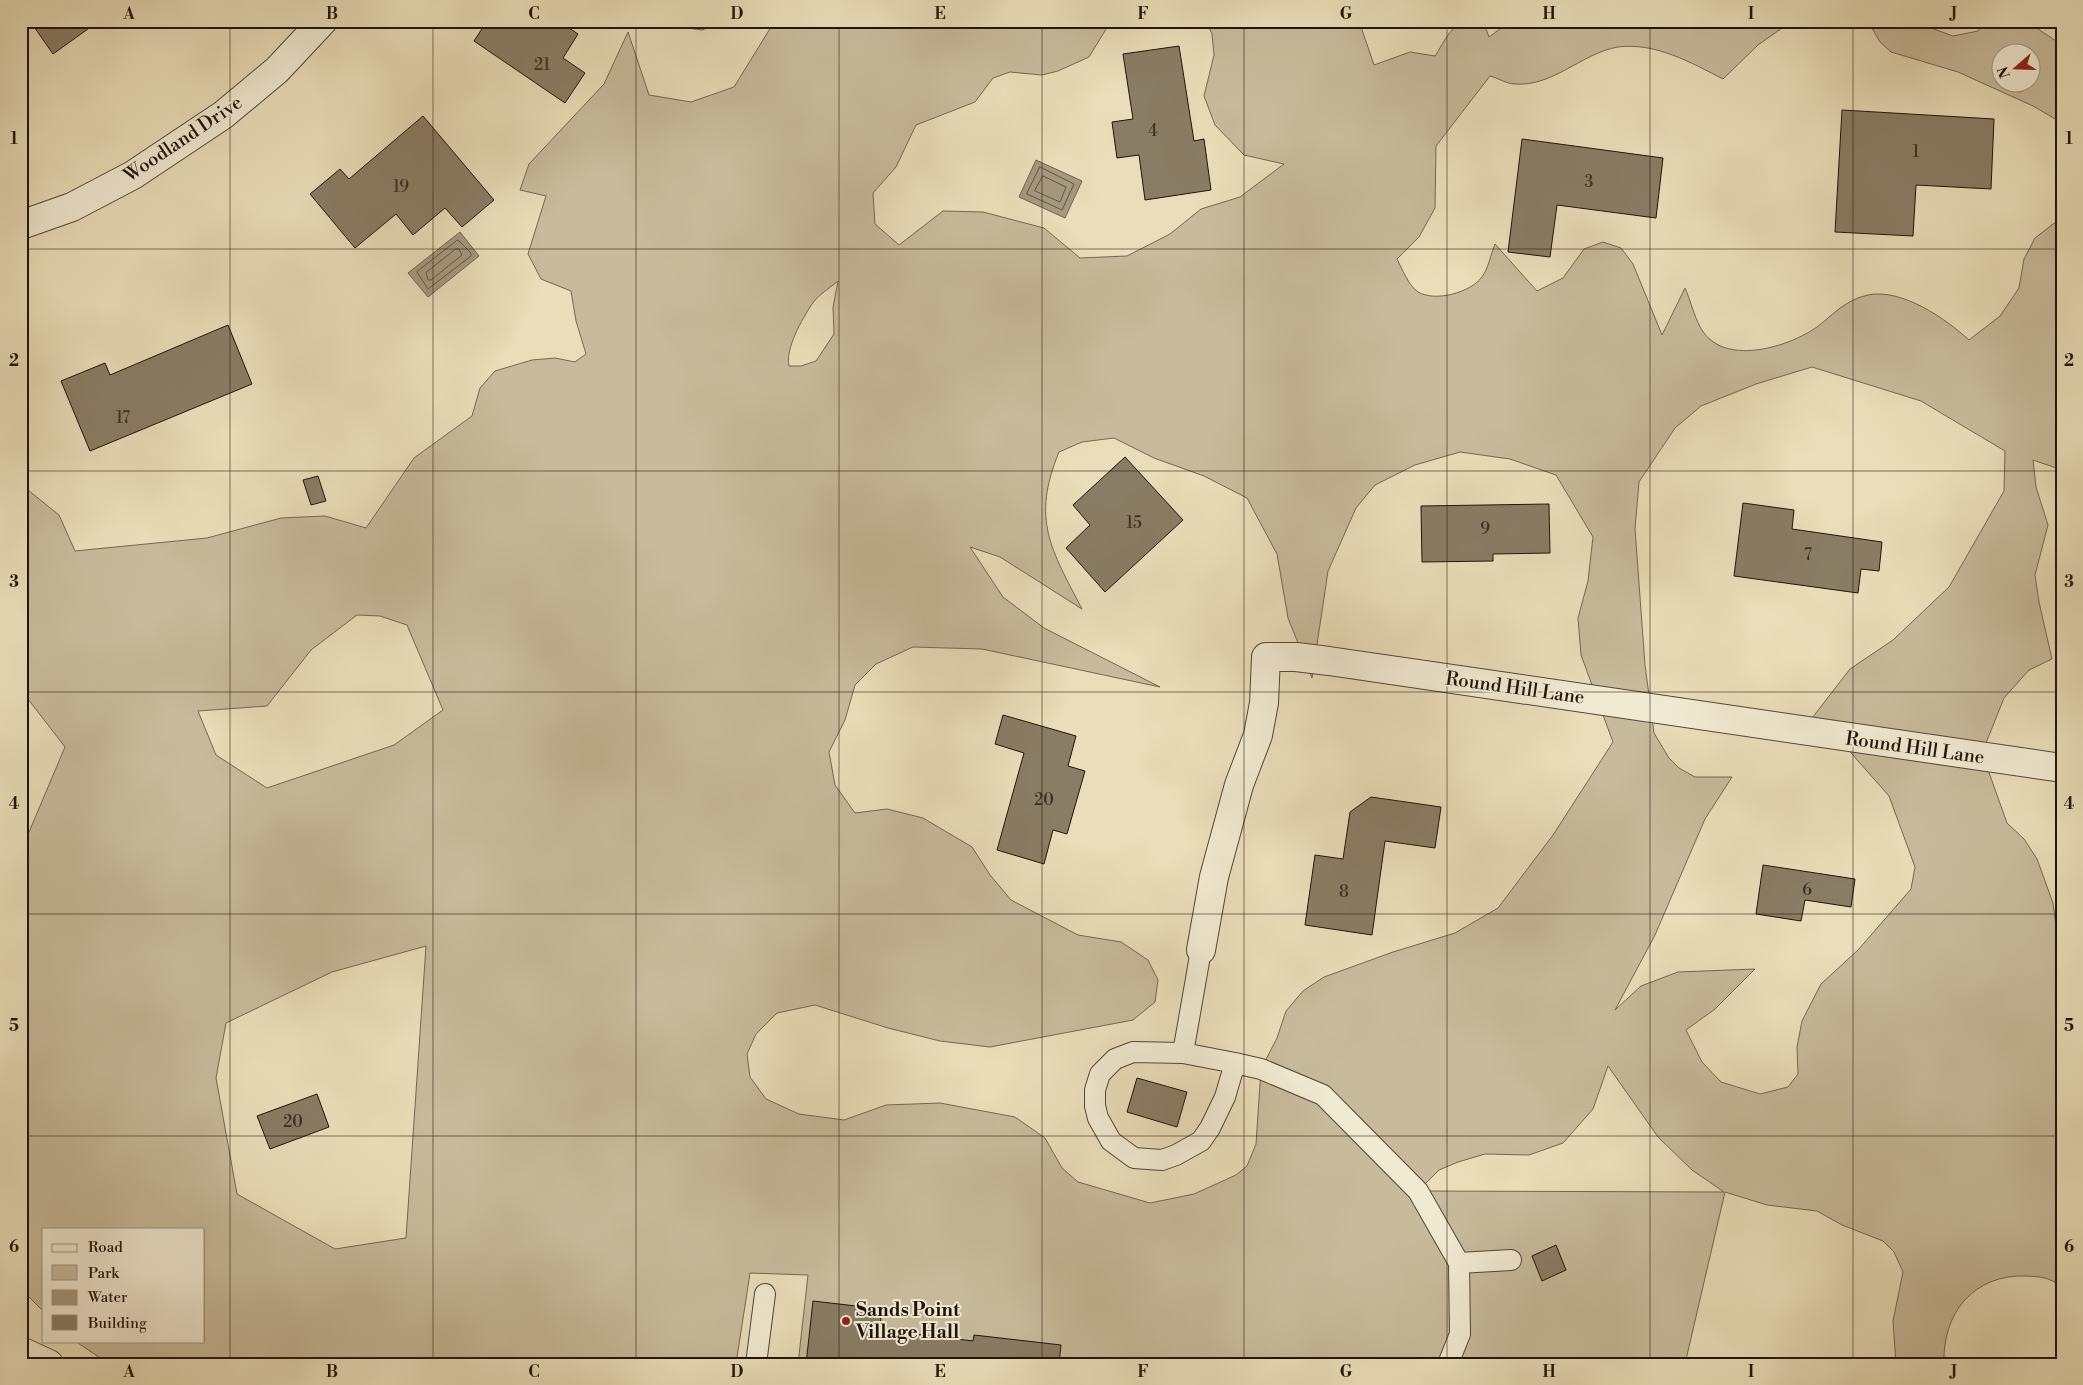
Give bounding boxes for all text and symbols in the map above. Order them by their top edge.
text: A [122,4,135,24]
text: B [326,4,338,24]
text: C [528,4,540,24]
text: D [731,4,744,24]
text: E [934,4,946,24]
text: F [1137,4,1149,24]
text: G [1340,4,1353,24]
text: H [1542,4,1556,24]
text: I [1748,4,1754,24]
text: J [1949,4,1957,24]
north arrow [1990,42,2040,92]
house number: 21 [534,55,550,75]
text: N [1994,64,2015,80]
street label: Woodland Drive [118,91,247,188]
house number: 4 [1148,121,1158,141]
text: 1 [10,129,18,149]
text: 1 [2065,129,2073,149]
house number: 1 [1913,142,1920,162]
house number: 3 [1585,172,1594,192]
house number: 19 [393,177,409,197]
text: 2 [9,351,19,371]
text: 2 [2064,351,2074,371]
house number: 17 [116,408,130,428]
house number: 15 [1126,513,1142,533]
house number: 9 [1480,519,1490,539]
house number: 7 [1804,545,1812,565]
text: 3 [9,572,19,592]
text: 3 [2064,572,2074,592]
street label: Round Hill Lane [1444,666,1586,710]
street label: Round Hill Lane [1844,726,1986,770]
house number: 20 [1034,790,1054,810]
text: 4 [9,794,20,814]
text: 4 [2064,794,2075,814]
house number: 6 [1802,880,1812,900]
house number: 8 [1339,882,1349,902]
text: 5 [9,1016,19,1036]
text: 5 [2064,1016,2074,1036]
house number: 20 [283,1112,303,1132]
legend [42,1228,205,1342]
text: 6 [9,1237,19,1257]
text: 6 [2064,1237,2074,1257]
text: Road [88,1238,123,1257]
text: Park [88,1264,120,1283]
text: Water [87,1288,128,1307]
place label: Sands Point Village Hall [855,1298,960,1344]
text: Building [87,1314,147,1333]
marker: Sands Point Village Hall [840,1315,852,1327]
text: A [122,1362,135,1382]
text: B [326,1362,338,1382]
text: C [528,1362,540,1382]
text: D [731,1362,744,1382]
text: E [934,1362,946,1382]
text: F [1137,1362,1149,1382]
text: G [1340,1362,1353,1382]
text: H [1542,1362,1556,1382]
text: I [1748,1362,1754,1382]
text: J [1949,1362,1957,1382]

